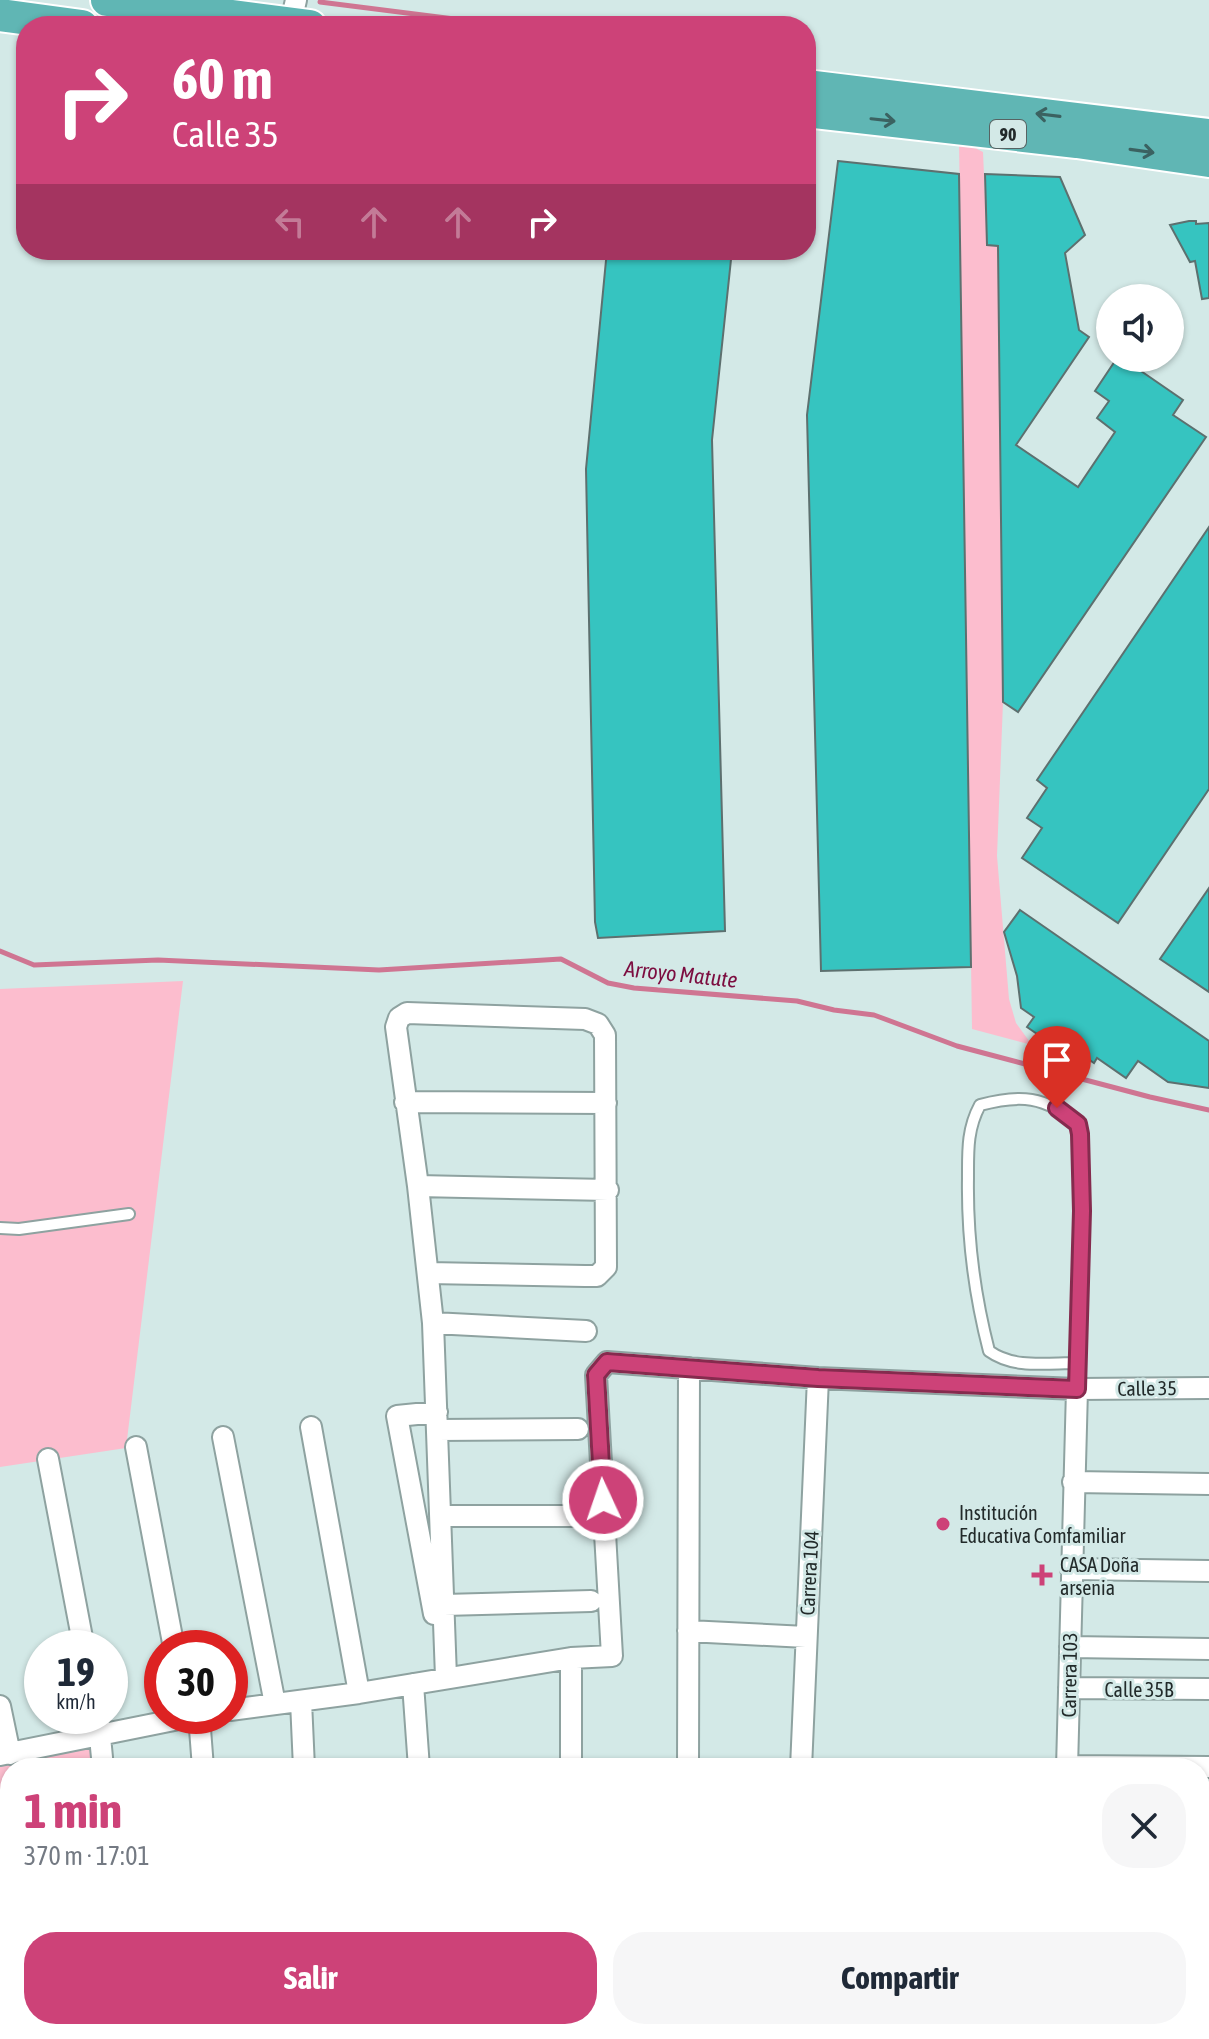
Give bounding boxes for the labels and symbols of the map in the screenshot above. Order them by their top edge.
one-way arrow [1036,107,1061,122]
one-way arrow [870,113,896,128]
road number: 90 [990,120,1026,148]
one-way arrow [1129,144,1154,159]
water label: Arroyo Matute [622,955,739,993]
pin [1023,1026,1091,1108]
street label: Calle 35 [1117,1376,1177,1400]
position arrow [561,1458,645,1542]
place label: Institución Educativa Comfamiliar [959,1501,1127,1547]
marker: Institución Educativa Comfamiliar [934,1515,952,1533]
street label: Carrera 104 [795,1530,823,1616]
place label: CASA Doña arsenia [1060,1553,1139,1599]
marker: CASA Doña arsenia [1031,1564,1053,1586]
speed limit sign: 30 [144,1630,248,1734]
street label: Carrera 103 [1057,1632,1081,1718]
street label: Calle 35B [1105,1678,1174,1701]

